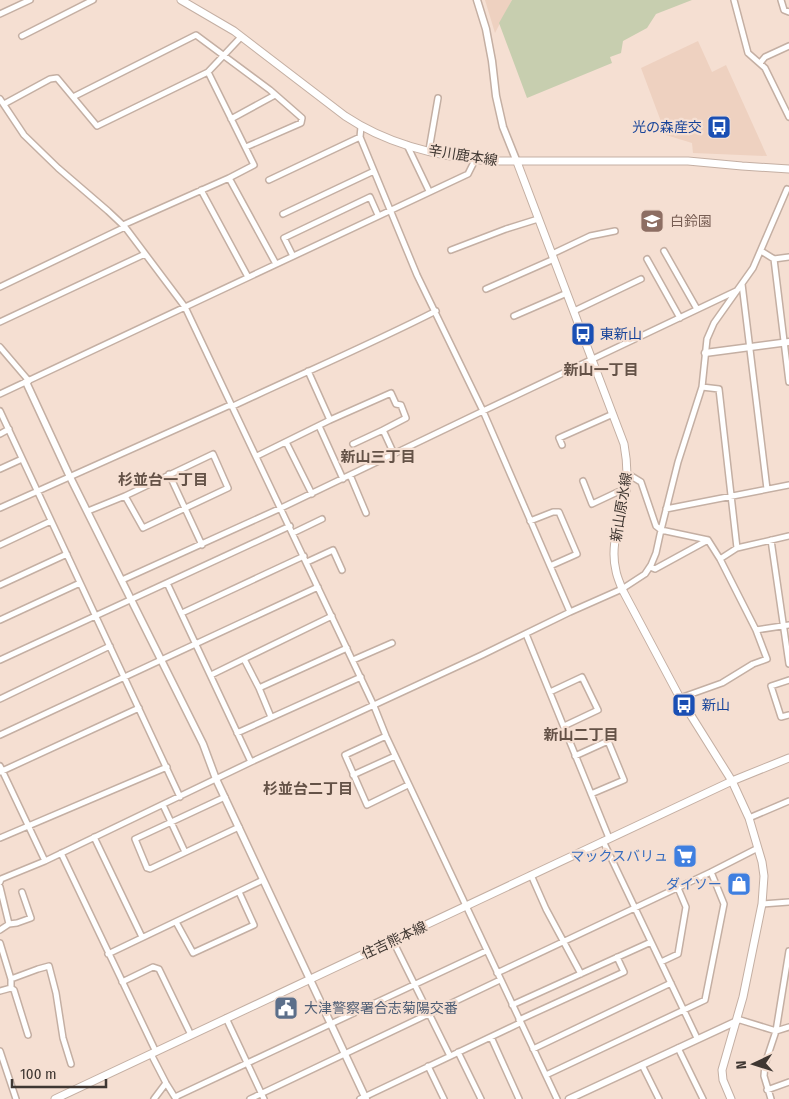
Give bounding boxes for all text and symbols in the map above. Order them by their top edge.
bus stop icon: 光の森産交 [706,114,732,140]
place label: 光の森産交 [632,119,702,136]
street label: 辛川鹿本線 [427,142,499,169]
school or university icon: 白鈴園 [639,208,665,234]
place label: 白鈴園 [670,213,712,230]
bus stop icon: 東新山 [570,321,596,347]
place label: 東新山 [600,326,642,343]
district label: 新山一丁目 [563,361,639,379]
district label: 新山三丁目 [340,448,416,466]
district label: 杉並台一丁目 [118,471,208,489]
street label: 新山原水線 [608,471,635,543]
bus stop icon: 新山 [671,692,697,718]
place label: 新山 [702,697,730,714]
district label: 新山二丁目 [543,726,619,744]
district label: 杉並台二丁目 [263,780,353,798]
supermarket icon: マックスバリュ [672,843,698,869]
place label: マックスバリュ [570,848,668,865]
shop icon: ダイソー [726,871,752,897]
place label: ダイソー [666,876,722,893]
street label: 住吉熊本線 [359,918,430,963]
public building icon: 大津警察署合志菊陽交番 [273,995,299,1021]
place label: 大津警察署合志菊陽交番 [304,1000,458,1017]
north arrow [729,1039,779,1089]
scale bar [12,1056,106,1088]
text: N [733,1060,750,1070]
text: 100 m [20,1065,57,1083]

